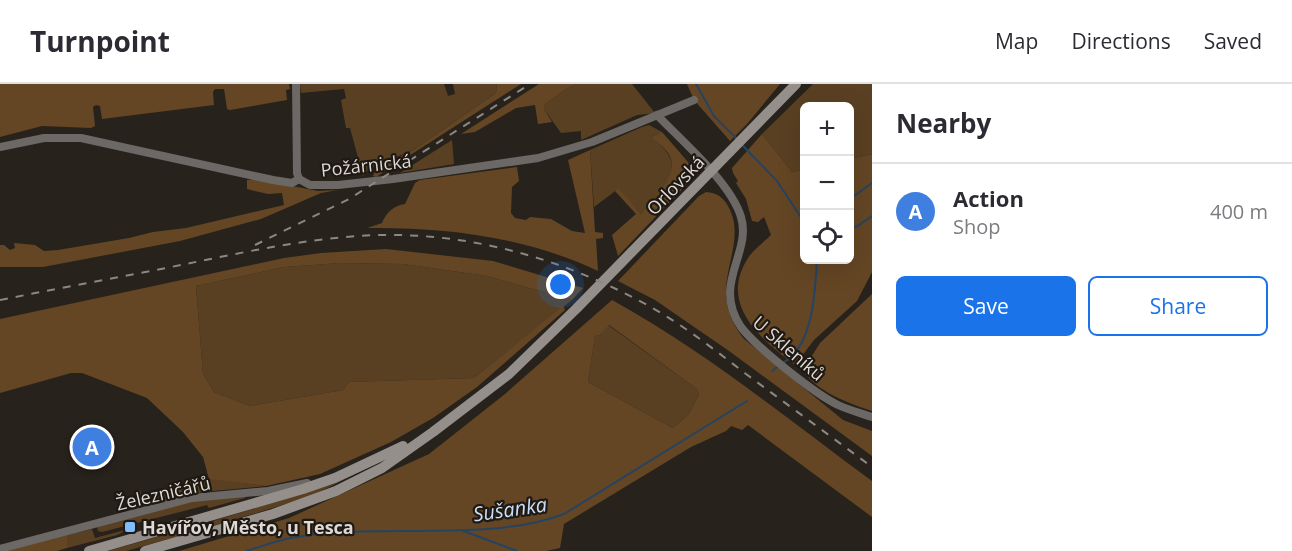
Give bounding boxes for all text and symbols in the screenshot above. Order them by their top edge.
text: Turnpoint [30,22,170,60]
text: Map [995,27,1038,55]
text: Directions [1071,27,1171,55]
text: Saved [1204,27,1262,55]
map controls [800,102,854,264]
button: + [800,102,854,156]
text: Nearby [896,105,991,141]
street label: Požárnická [319,148,413,182]
street label: Orlovská [641,150,709,220]
button: − [800,156,854,210]
text: Action [953,183,1024,213]
text: A [909,198,922,225]
text: 400 m [1210,198,1268,225]
button: locate [800,210,854,264]
text: Shop [953,213,1001,240]
your location [546,270,575,299]
button: Save [896,276,1076,336]
button: Share [1088,276,1268,336]
street label: U Skleníků [748,310,830,386]
pin: A [72,424,112,470]
street label: Železničářů [113,470,213,516]
water label: Sušanka [471,490,549,528]
place label: Havířov, Město, u Tesca [142,515,354,539]
marker: Havířov, Město, u Tesca [123,520,137,534]

